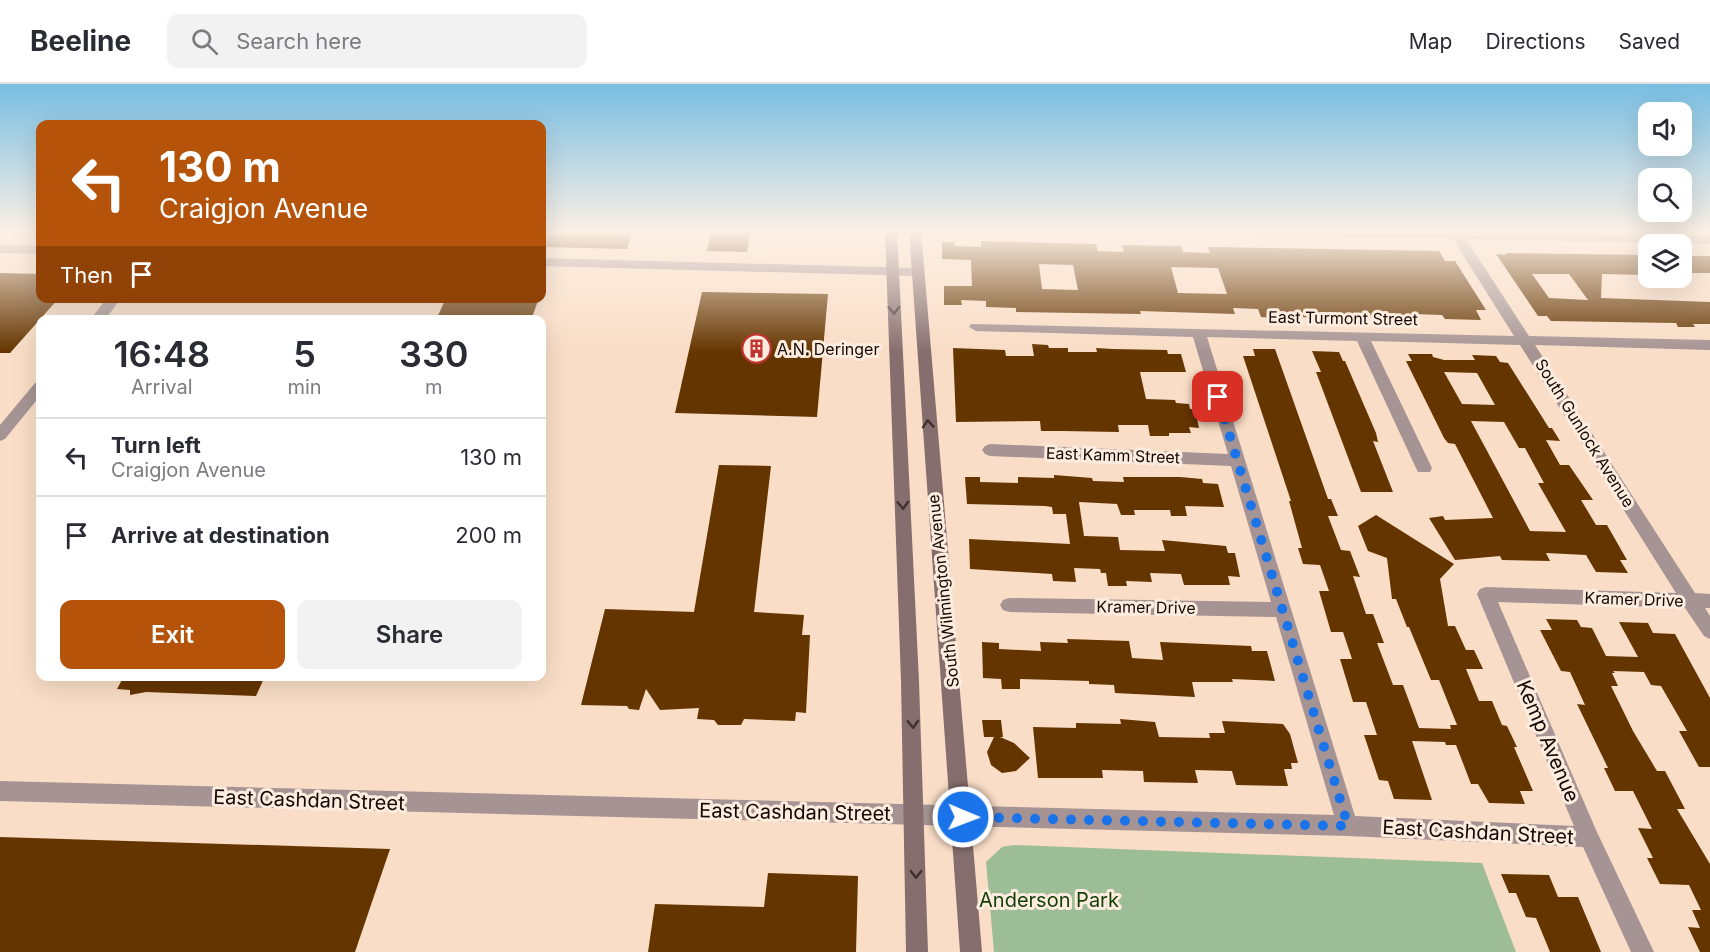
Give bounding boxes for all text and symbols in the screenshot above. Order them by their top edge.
search box [167,14,587,68]
text: Beeline [30,24,131,58]
icon: search [188,25,221,58]
text: Search here [236,28,362,54]
text: Map [1409,29,1452,54]
text: Directions [1485,29,1586,54]
text: Saved [1619,29,1680,54]
map controls [1638,102,1692,288]
button: sound [1638,102,1692,156]
text: 130 m [159,141,281,192]
icon: left [60,144,138,222]
button: search [1638,168,1692,222]
text: Craigjon Avenue [159,192,368,225]
button: layers [1638,234,1692,288]
icon: arrive [125,258,158,291]
text: Then [60,262,113,288]
one-way arrow [887,306,900,315]
street label: East Turmont Street [1268,307,1418,329]
text: 16:48 [113,332,210,376]
text: 5 [293,332,316,376]
text: 330 [399,332,469,376]
building icon: A.N. Deringer [740,333,772,365]
place label: A.N. Deringer [777,339,879,359]
street label: South Gunlock Avenue [1531,355,1639,511]
pin [1192,371,1243,422]
text: Arrival [131,375,193,399]
text: min [288,375,322,399]
text: m [425,375,443,399]
icon: arrive [1201,380,1234,413]
one-way arrow [922,420,935,429]
text: Turn left [111,432,201,458]
icon: left [60,441,93,474]
street label: East Kamm Street [1046,443,1180,467]
text: 130 m [460,444,522,470]
text: Craigjon Avenue [111,458,266,482]
street label: South Wilmington Avenue [923,493,963,689]
one-way arrow [896,500,909,509]
icon: arrive [60,519,93,552]
text: Arrive at destination [111,522,330,548]
text: 200 m [455,522,522,548]
street label: Kramer Drive [1584,587,1684,611]
street label: Kramer Drive [1096,596,1196,618]
button: Exit [60,600,285,669]
button: Share [297,600,522,669]
street label: Kemp Avenue [1512,676,1584,806]
one-way arrow [907,719,919,728]
street label: East Cashdan Street [213,785,406,815]
position arrow [931,785,995,849]
street label: East Cashdan Street [699,798,891,826]
street label: East Cashdan Street [1382,815,1575,849]
one-way arrow [910,869,922,878]
park label: Anderson Park [979,888,1119,912]

